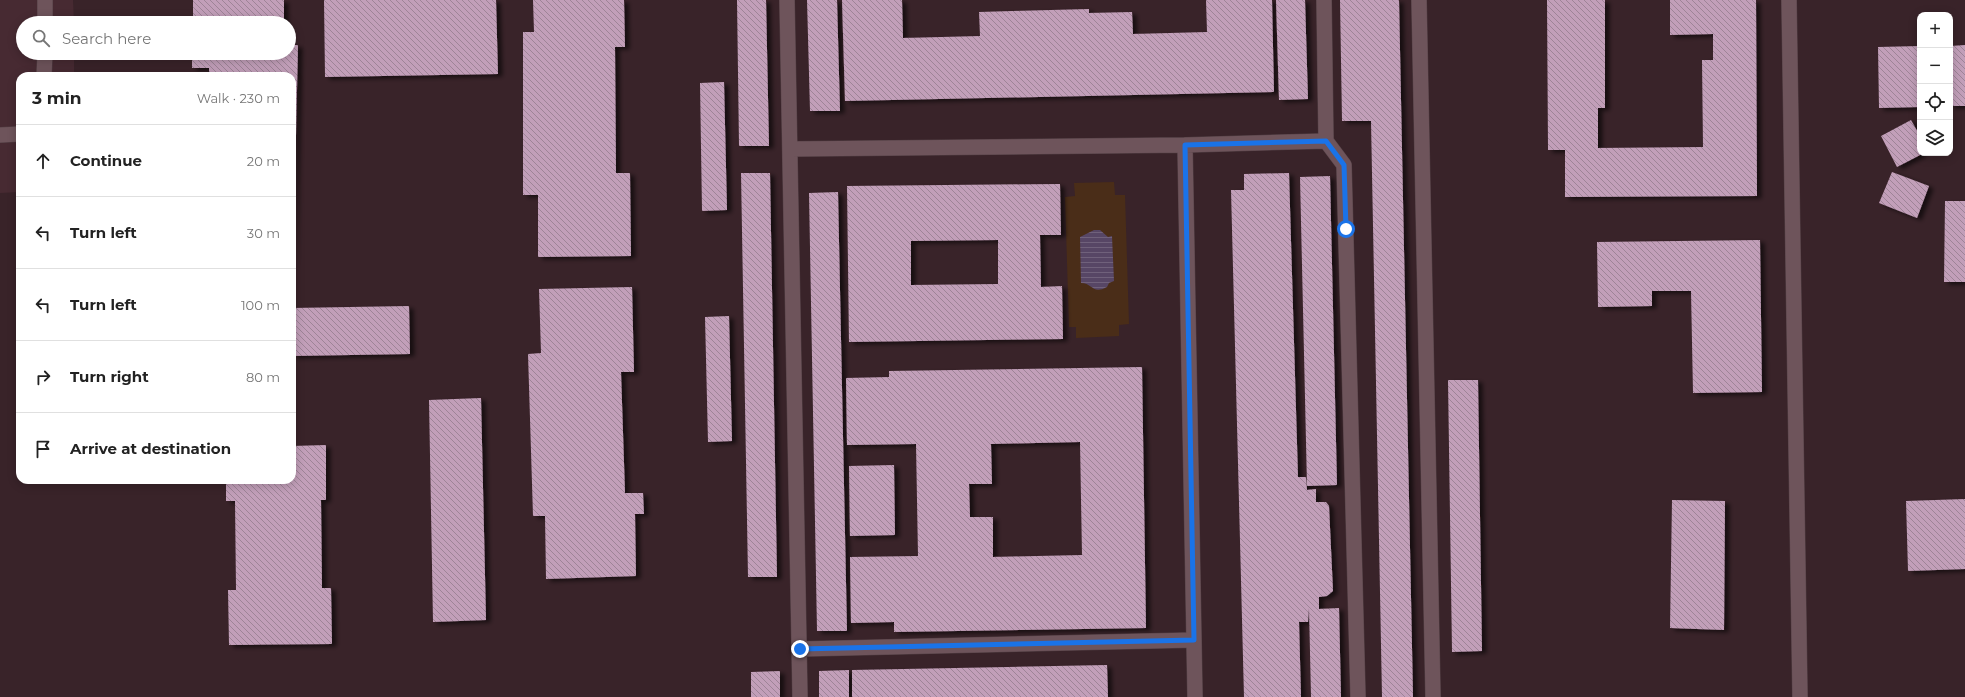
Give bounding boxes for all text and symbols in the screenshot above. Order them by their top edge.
map controls [1917,12,1953,156]
button: + [1917,12,1953,48]
search box [16,16,296,60]
icon: search [30,27,52,49]
text: Search here [62,29,151,48]
button: − [1917,48,1953,84]
button: locate [1917,84,1953,120]
text: 3 min [32,88,82,108]
text: Walk · 230 m [197,90,280,106]
button: layers [1917,120,1953,156]
icon: ahead [32,150,54,172]
text: Continue [70,151,142,170]
text: 20 m [247,153,280,169]
route start [1337,220,1355,238]
icon: left [32,222,54,244]
text: Turn left [70,223,137,242]
text: 30 m [247,225,280,241]
icon: left [32,294,54,316]
text: Turn left [70,295,137,314]
text: 100 m [241,297,280,313]
icon: right [32,366,54,388]
text: Turn right [70,367,149,386]
text: 80 m [246,369,280,385]
icon: arrive [32,438,54,460]
text: Arrive at destination [70,439,231,458]
route end [791,640,809,658]

